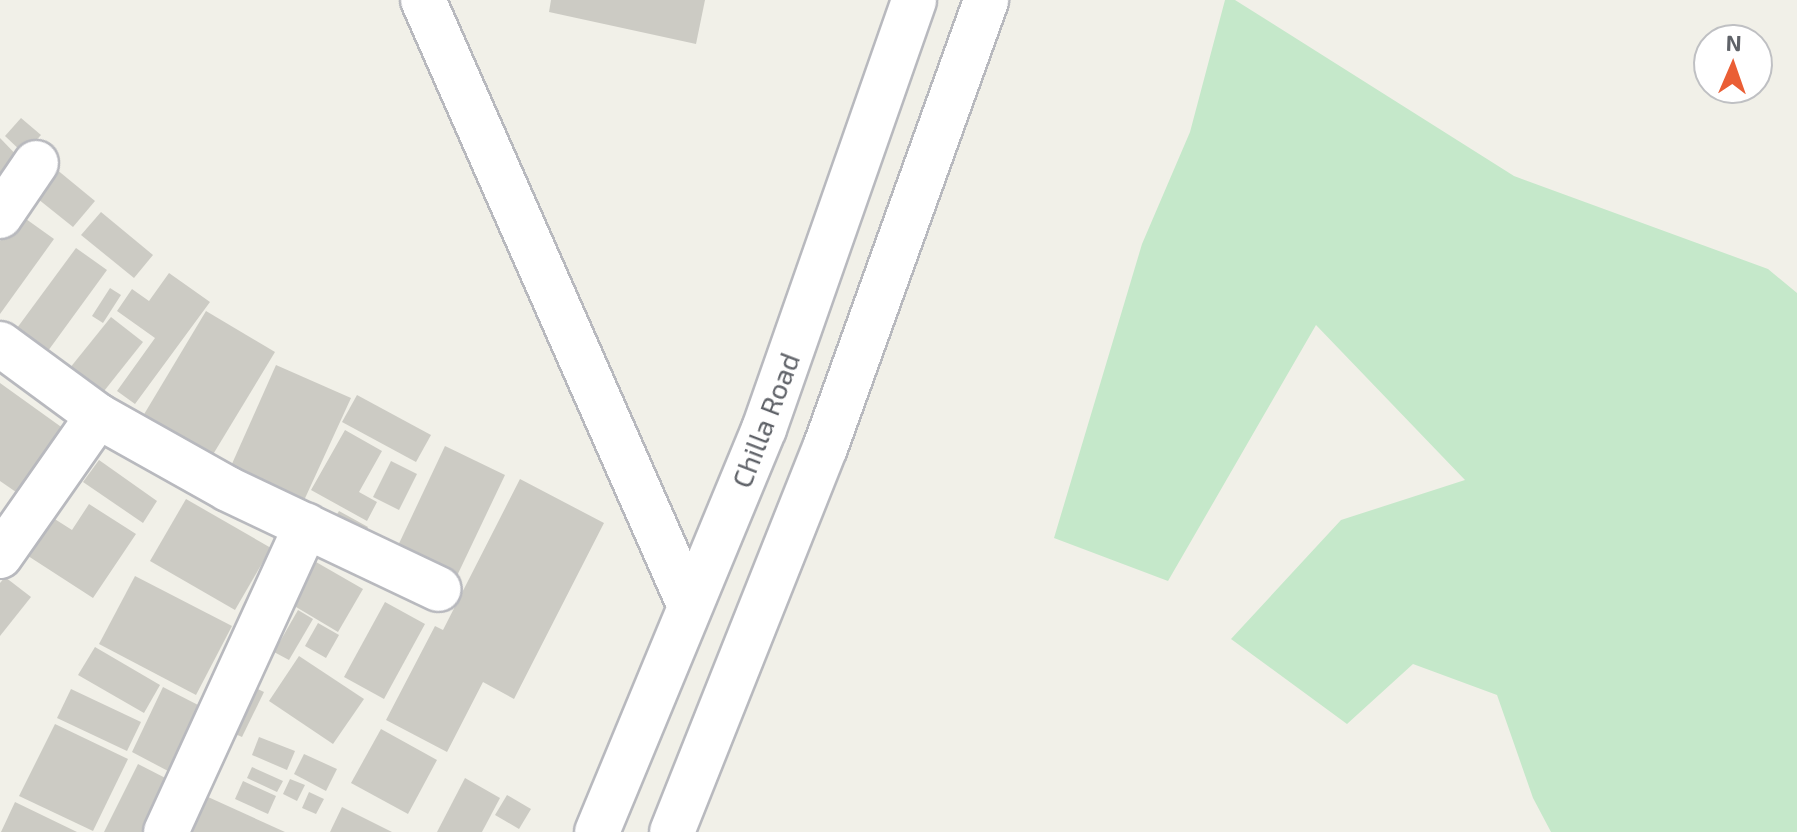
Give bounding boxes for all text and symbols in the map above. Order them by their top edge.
north arrow [1693,24,1773,104]
text: N [1725,29,1742,55]
street label: Chilla Road [724,348,806,492]

